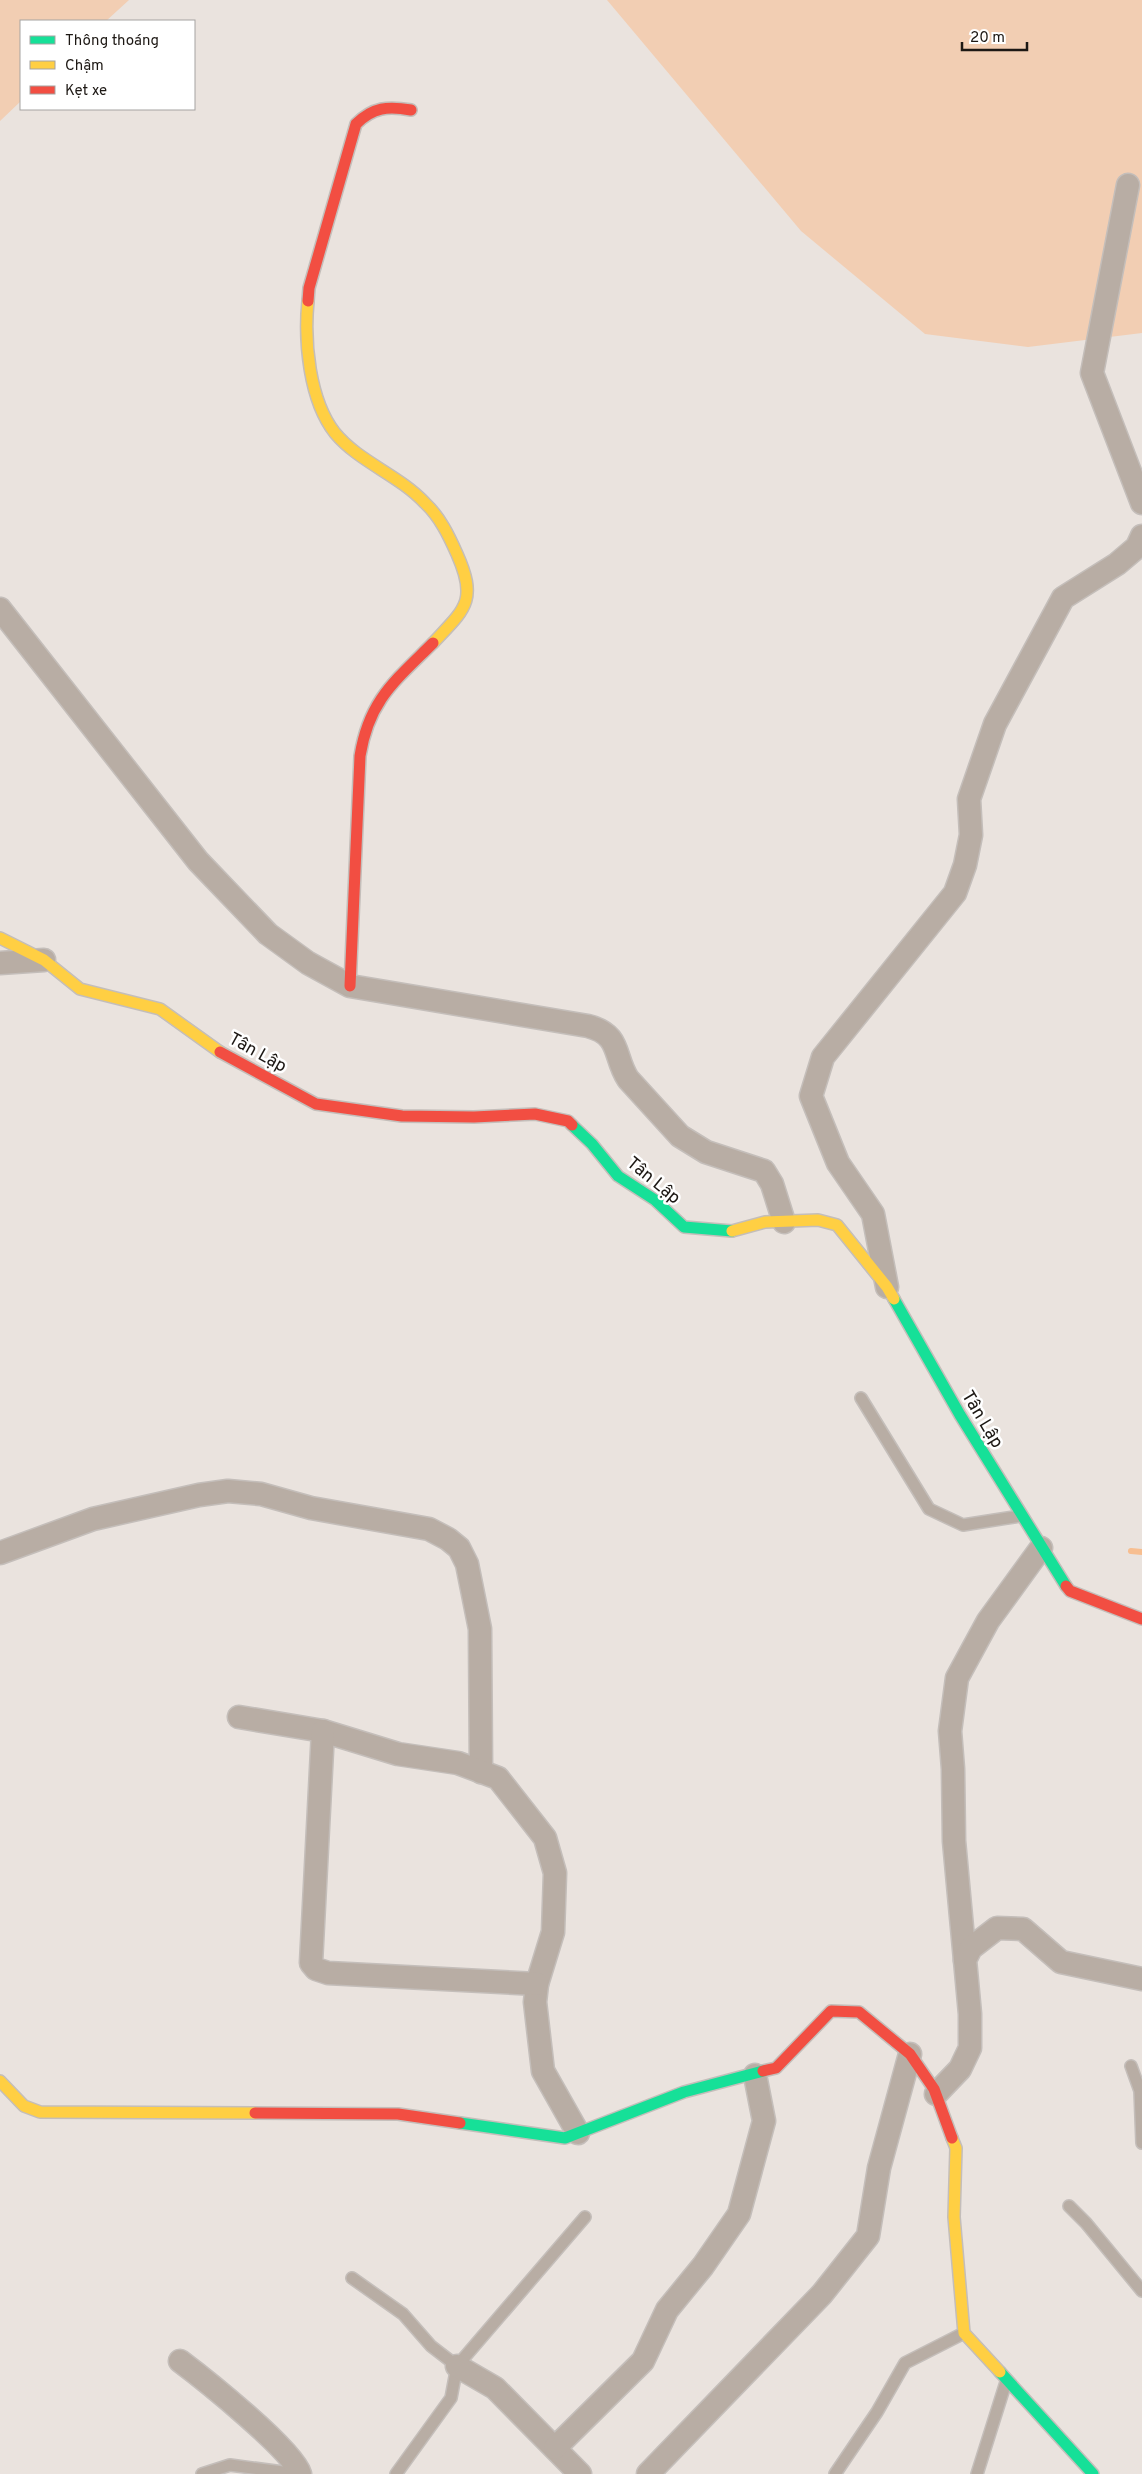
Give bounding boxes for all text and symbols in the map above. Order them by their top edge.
legend [20,20,195,110]
scale bar [962,20,1027,52]
text: 20 m [970,29,1005,48]
text: Thông thoáng [65,32,159,51]
text: Chậm [65,57,104,76]
text: Kẹt xe [65,82,107,101]
street label: Tân Lập [224,1028,290,1079]
street label: Tân Lập [621,1152,685,1210]
street label: Tân Lập [956,1387,1008,1453]

